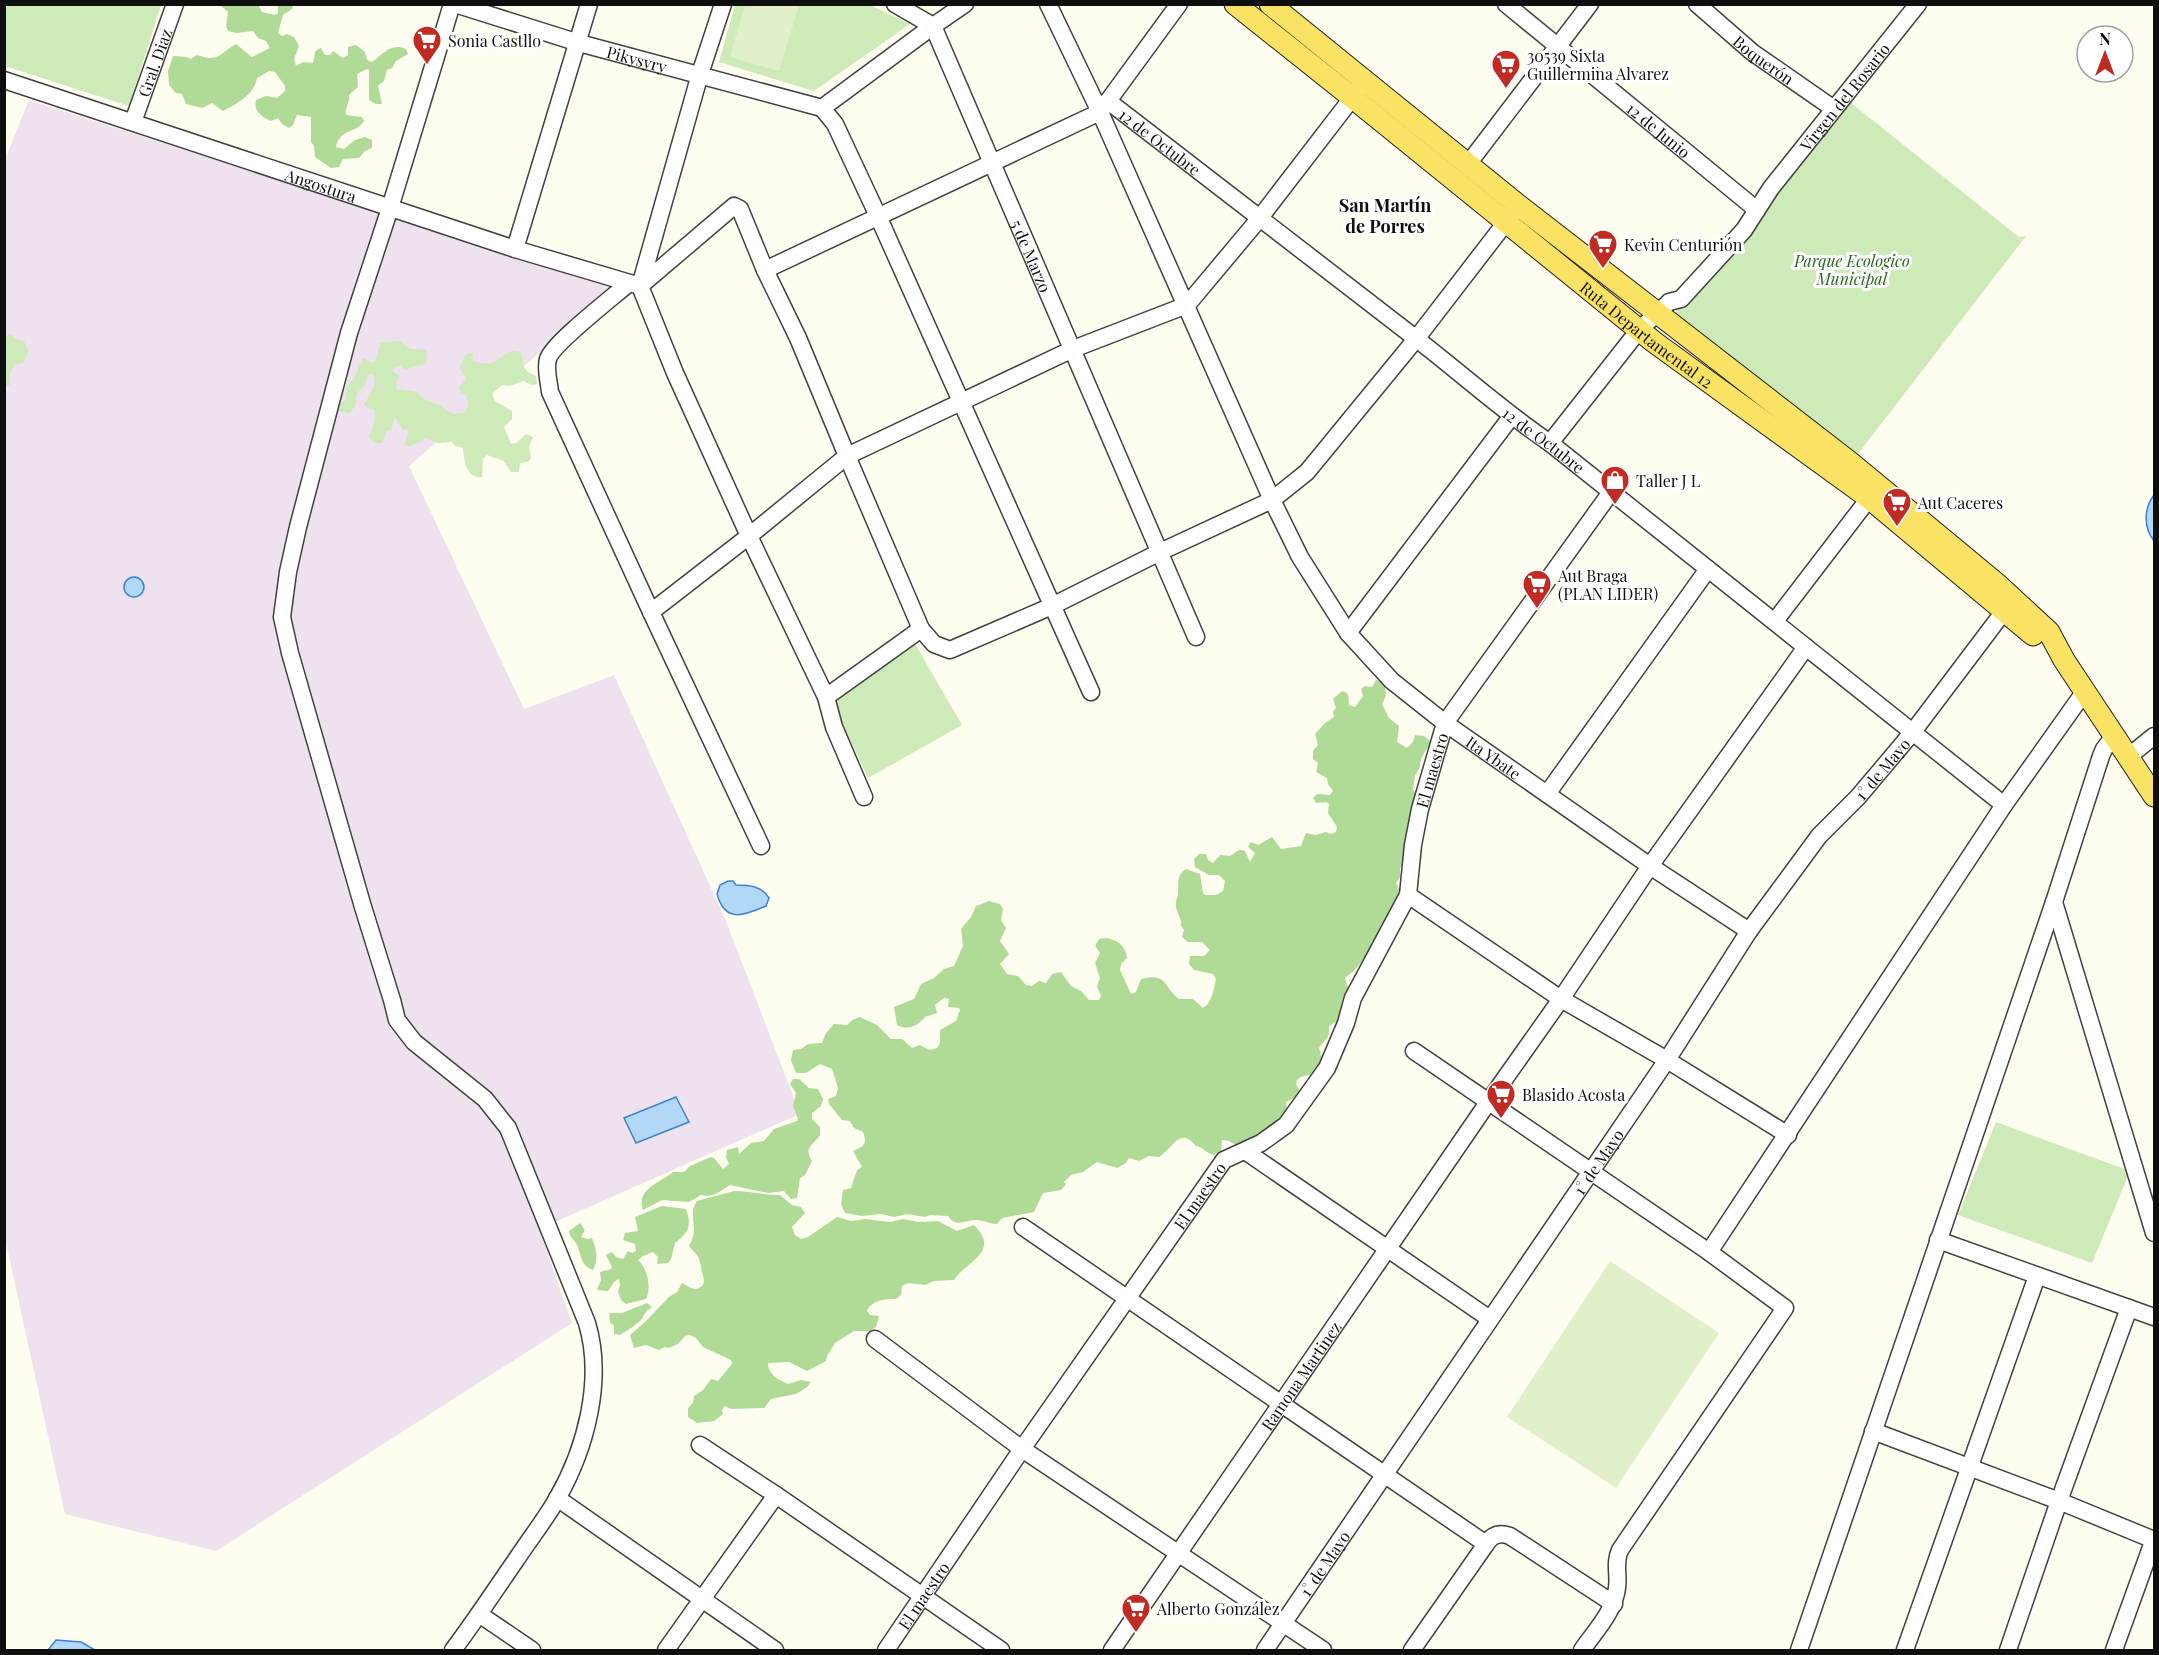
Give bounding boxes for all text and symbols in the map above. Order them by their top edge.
supermarket icon: Sonia Castllo [411,24,443,66]
north arrow [2075,24,2135,84]
street label: Gral. Diaz [132,25,176,100]
text: N [2099,28,2111,49]
place label: Sonia Castllo [448,30,541,51]
street label: Boquerón [1729,30,1799,89]
street label: Virgen del Rosario [1794,38,1894,155]
street label: Pikysyry [605,40,669,77]
place label: 30539 Sixta Guillermina Alvarez [1527,45,1669,84]
supermarket icon: 30539 Sixta Guillermina Alvarez [1490,48,1522,90]
street label: 12 de Junio [1623,97,1695,162]
street label: 12 de Octubre [1115,103,1205,179]
street label: Angostura [282,163,359,206]
district label: San Martín de Porres [1339,193,1431,238]
street label: 5 de Marzo [1007,216,1057,296]
supermarket icon: Kevin Centurión [1587,228,1619,270]
place label: Kevin Centurión [1624,234,1743,255]
park label: Parque Ecologico Municipal [1793,250,1910,289]
street label: Ruta Departamental 12 [1576,276,1718,392]
street label: 12 de Octubre [1499,402,1589,477]
shop icon: Taller J L [1599,464,1631,506]
place label: Taller J L [1636,470,1700,491]
supermarket icon: Aut Caceres [1881,486,1913,528]
place label: Aut Caceres [1917,492,2003,513]
place label: Aut Braga (PLAN LIDER) [1557,565,1658,604]
supermarket icon: Aut Braga (PLAN LIDER) [1521,568,1553,610]
street label: El maestro [1410,730,1452,810]
street label: Ita Ybate [1462,731,1526,784]
street label: 1° de Mayo [1850,733,1914,804]
supermarket icon: Blasido Acosta [1485,1078,1517,1120]
place label: Blasido Acosta [1522,1084,1625,1105]
street label: 1° de Mayo [1568,1125,1628,1198]
street label: El maestro [1169,1158,1230,1233]
street label: Ramona Martinez [1256,1317,1345,1434]
street label: 1° de Mayo [1294,1526,1354,1600]
street label: El maestro [893,1557,953,1633]
supermarket icon: Alberto González [1120,1592,1152,1634]
place label: Alberto González [1156,1598,1280,1619]

